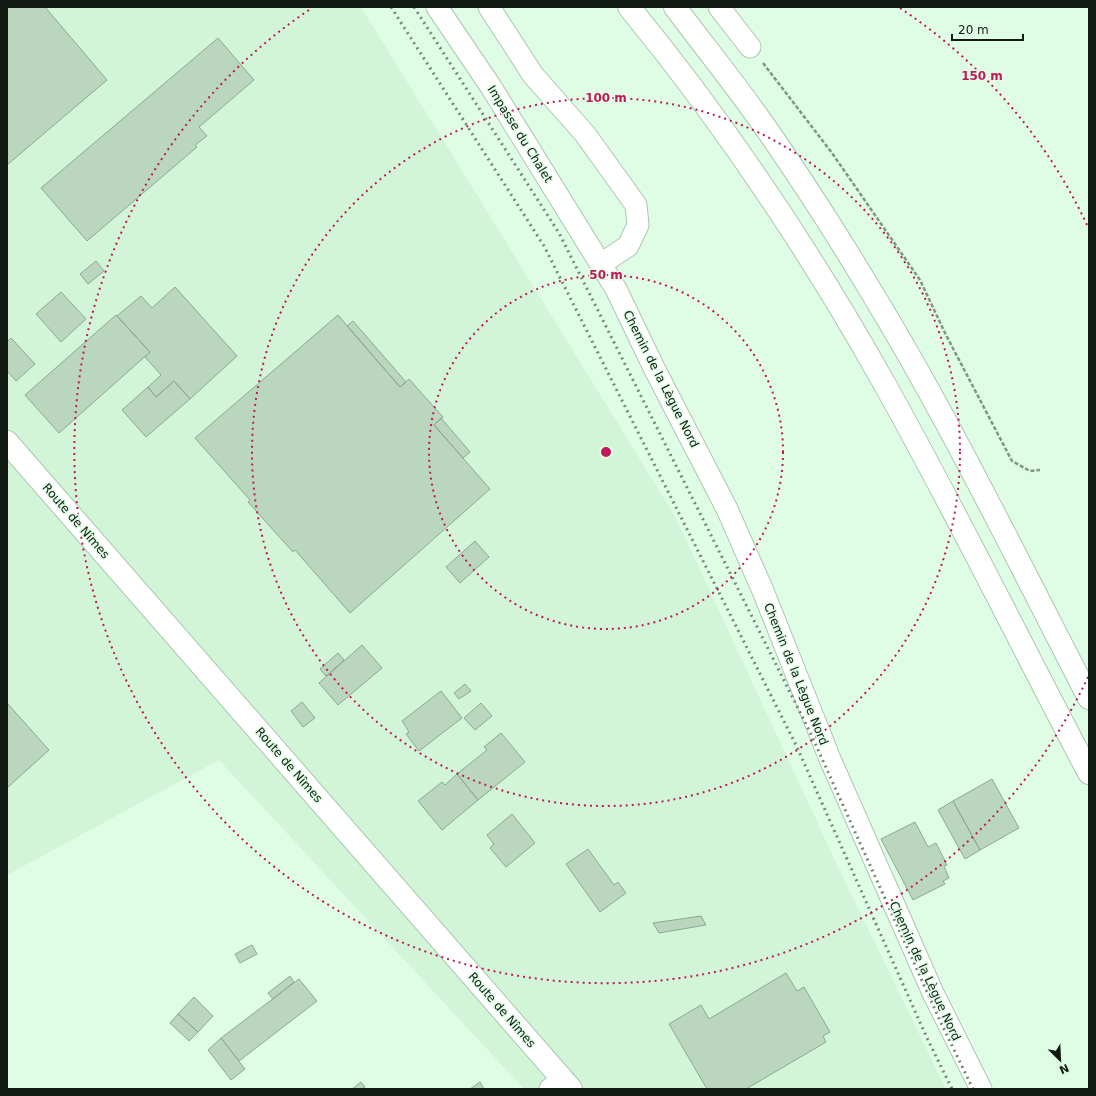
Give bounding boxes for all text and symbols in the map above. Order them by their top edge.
scale bar [952,16,1023,42]
text: 20 m [958,23,989,37]
text: 150 m [961,69,1003,83]
street label: Impasse du Chalet [484,83,556,185]
text: 100 m [585,91,627,105]
text: 50 m [589,268,623,282]
street label: Chemin de la Lègue Nord [620,308,702,450]
centre of rings [599,445,613,459]
street label: Route de Nîmes [40,481,112,561]
street label: Chemin de la Lègue Nord [761,601,831,747]
street label: Route de Nîmes [253,725,325,805]
street label: Chemin de la Lègue Nord [887,899,963,1043]
street label: Route de Nîmes [466,970,538,1050]
north arrow [1040,1040,1080,1080]
text: N [1057,1061,1071,1076]

